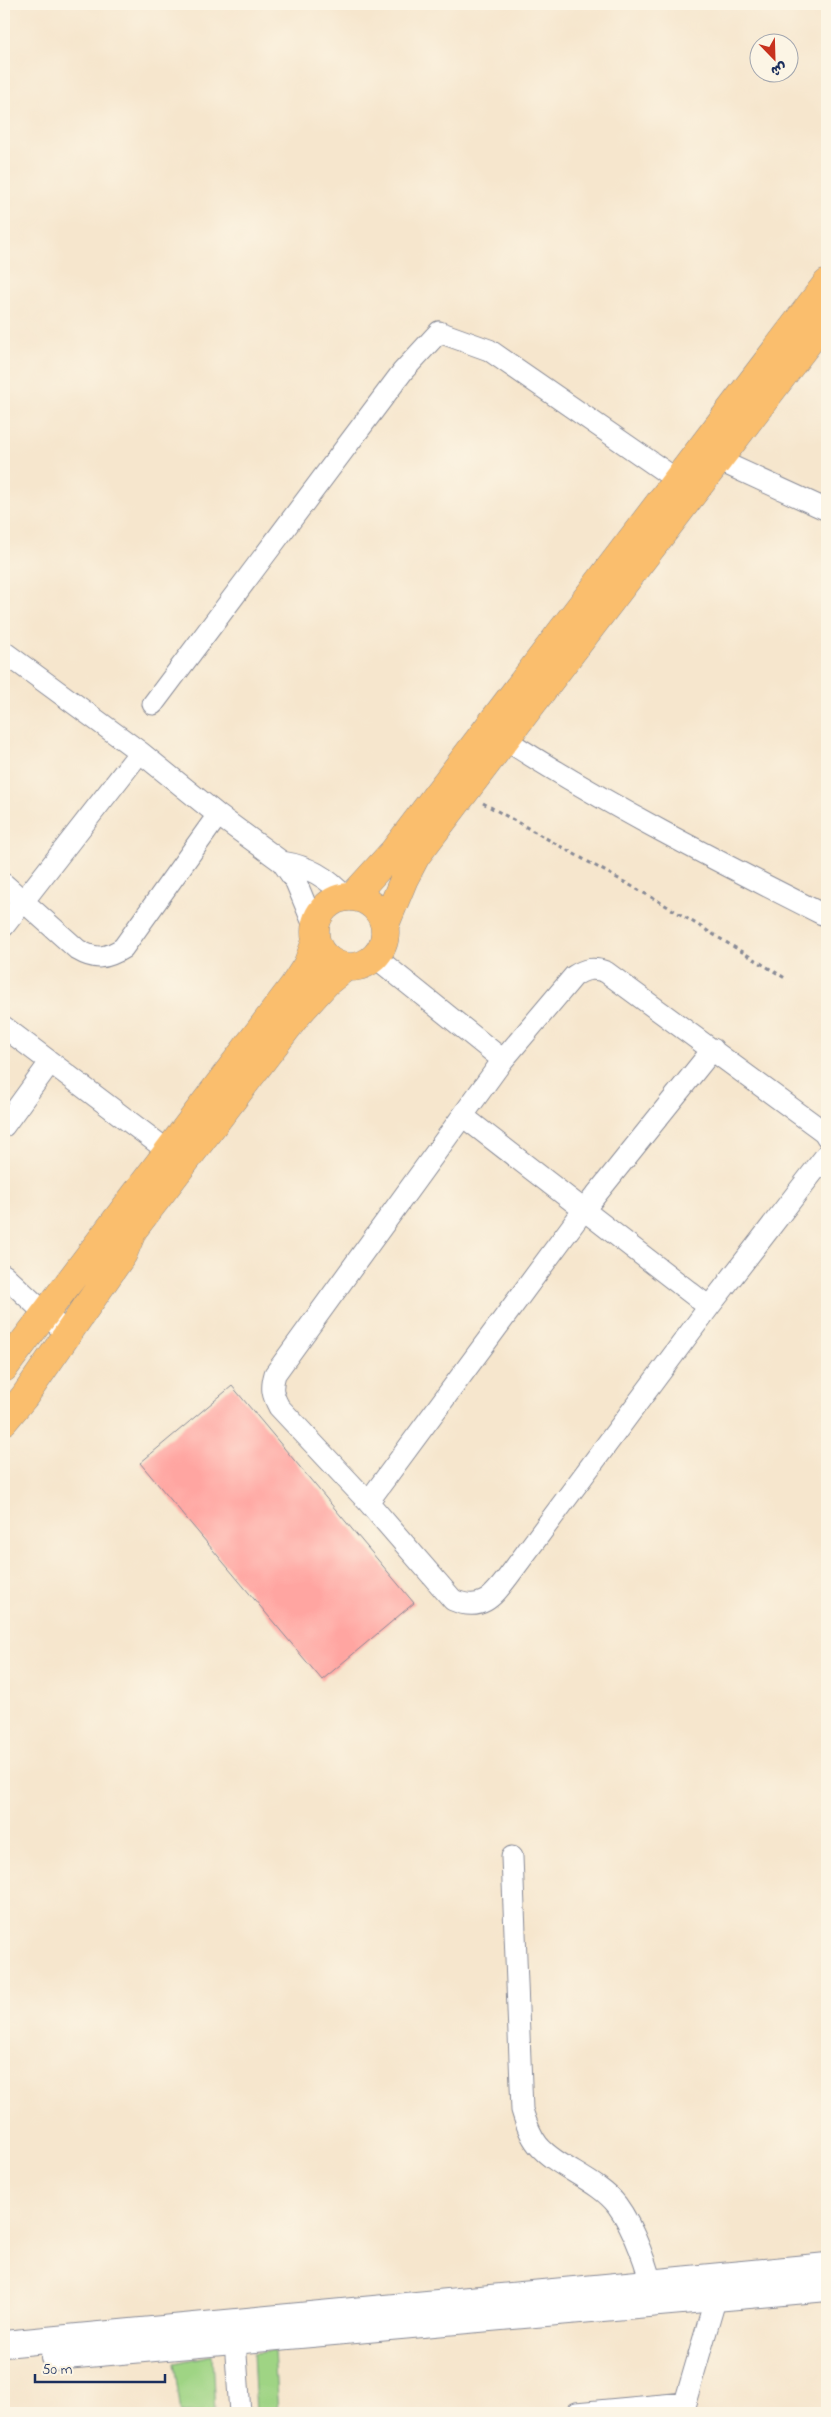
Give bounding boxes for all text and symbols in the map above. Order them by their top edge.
north arrow [748,32,798,82]
text: ش [767,56,790,81]
scale bar [35,2352,165,2384]
text: 50 m [42,2359,73,2381]

